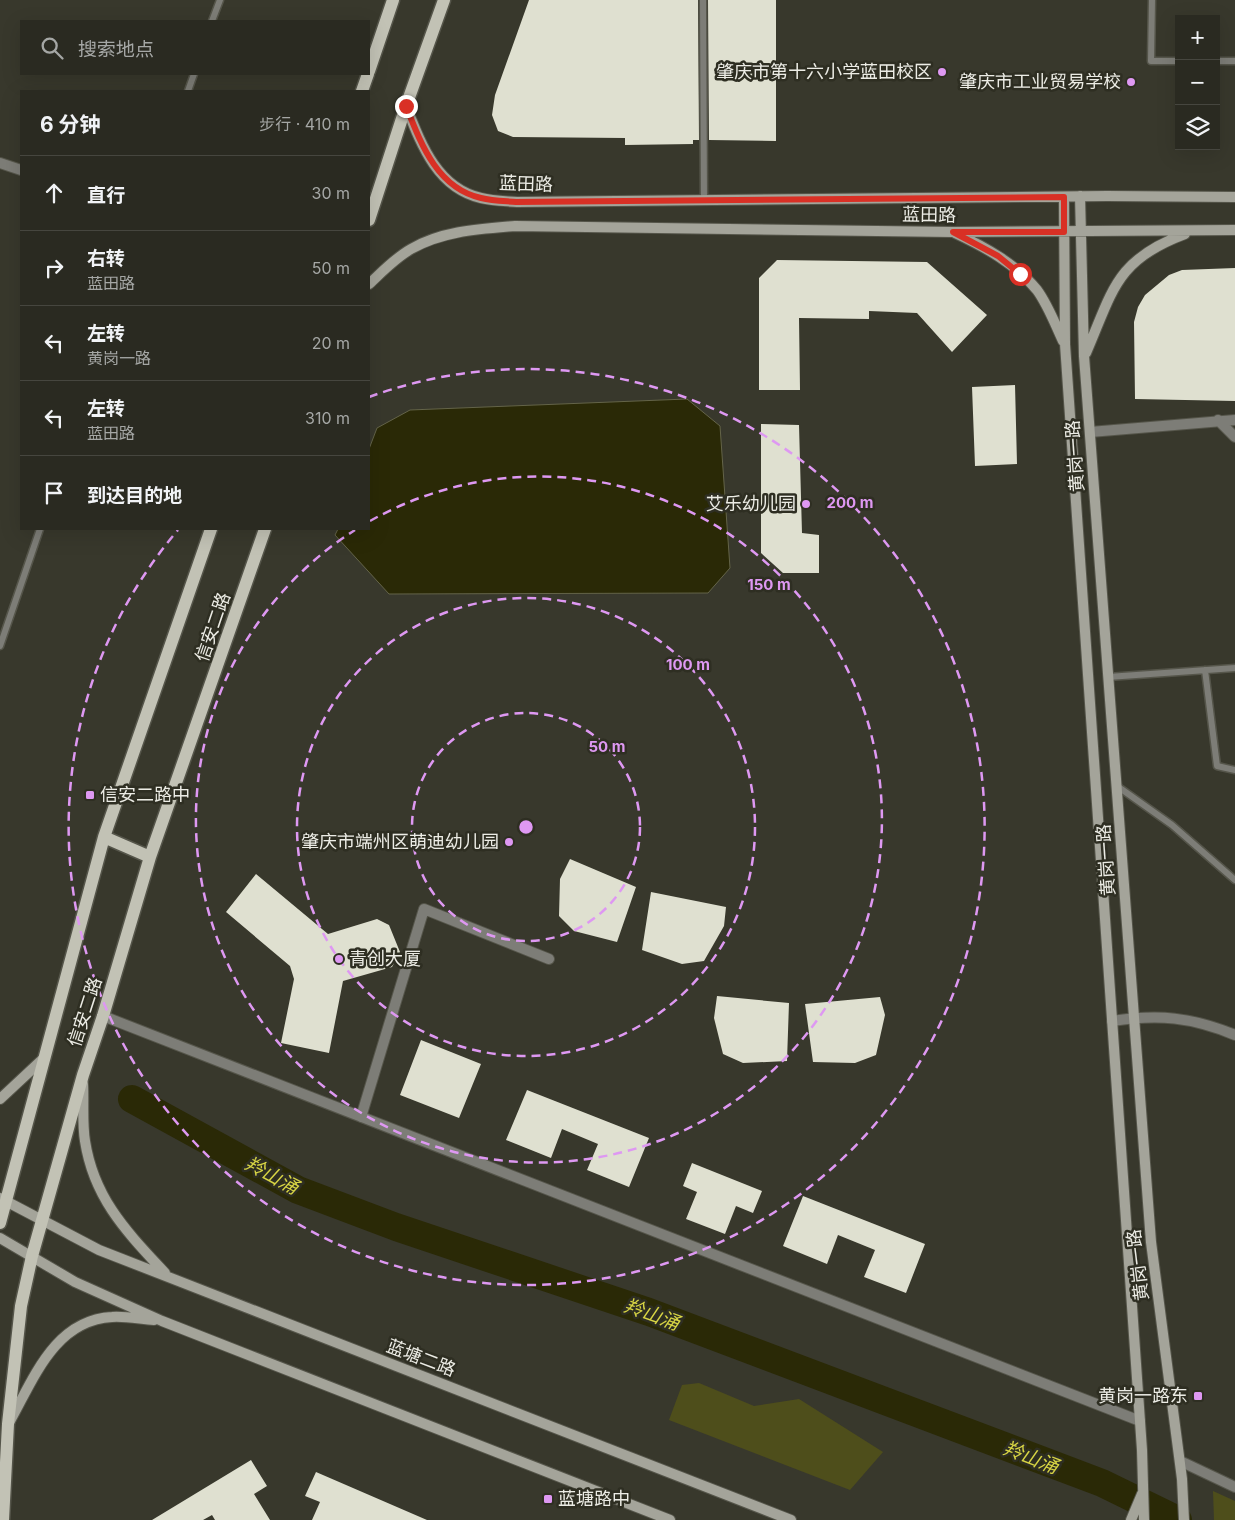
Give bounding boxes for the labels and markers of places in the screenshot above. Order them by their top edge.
place label: 肇庆市第十六小学蓝田校区 [716,61,932,82]
marker: 肇庆市第十六小学蓝田校区 [936,66,948,78]
place label: 肇庆市工业贸易学校 [959,71,1121,92]
marker: 肇庆市工业贸易学校 [1125,76,1137,88]
place label: 艾乐幼儿园 [706,493,796,514]
marker: 艾乐幼儿园 [800,498,812,510]
place label: 信安二路中 [100,784,190,805]
marker: 信安二路中 [84,789,96,801]
centre of rings [517,818,535,836]
place label: 肇庆市端州区萌迪幼儿园 [301,831,499,852]
marker: 肇庆市端州区萌迪幼儿园 [503,836,515,848]
place label: 青创大厦 [349,948,421,969]
marker: 青创大厦 [333,953,345,965]
place label: 黄岗一路东 [1098,1385,1188,1406]
marker: 黄岗一路东 [1192,1390,1204,1402]
place label: 蓝塘路中 [558,1488,630,1509]
marker: 蓝塘路中 [542,1493,554,1505]

